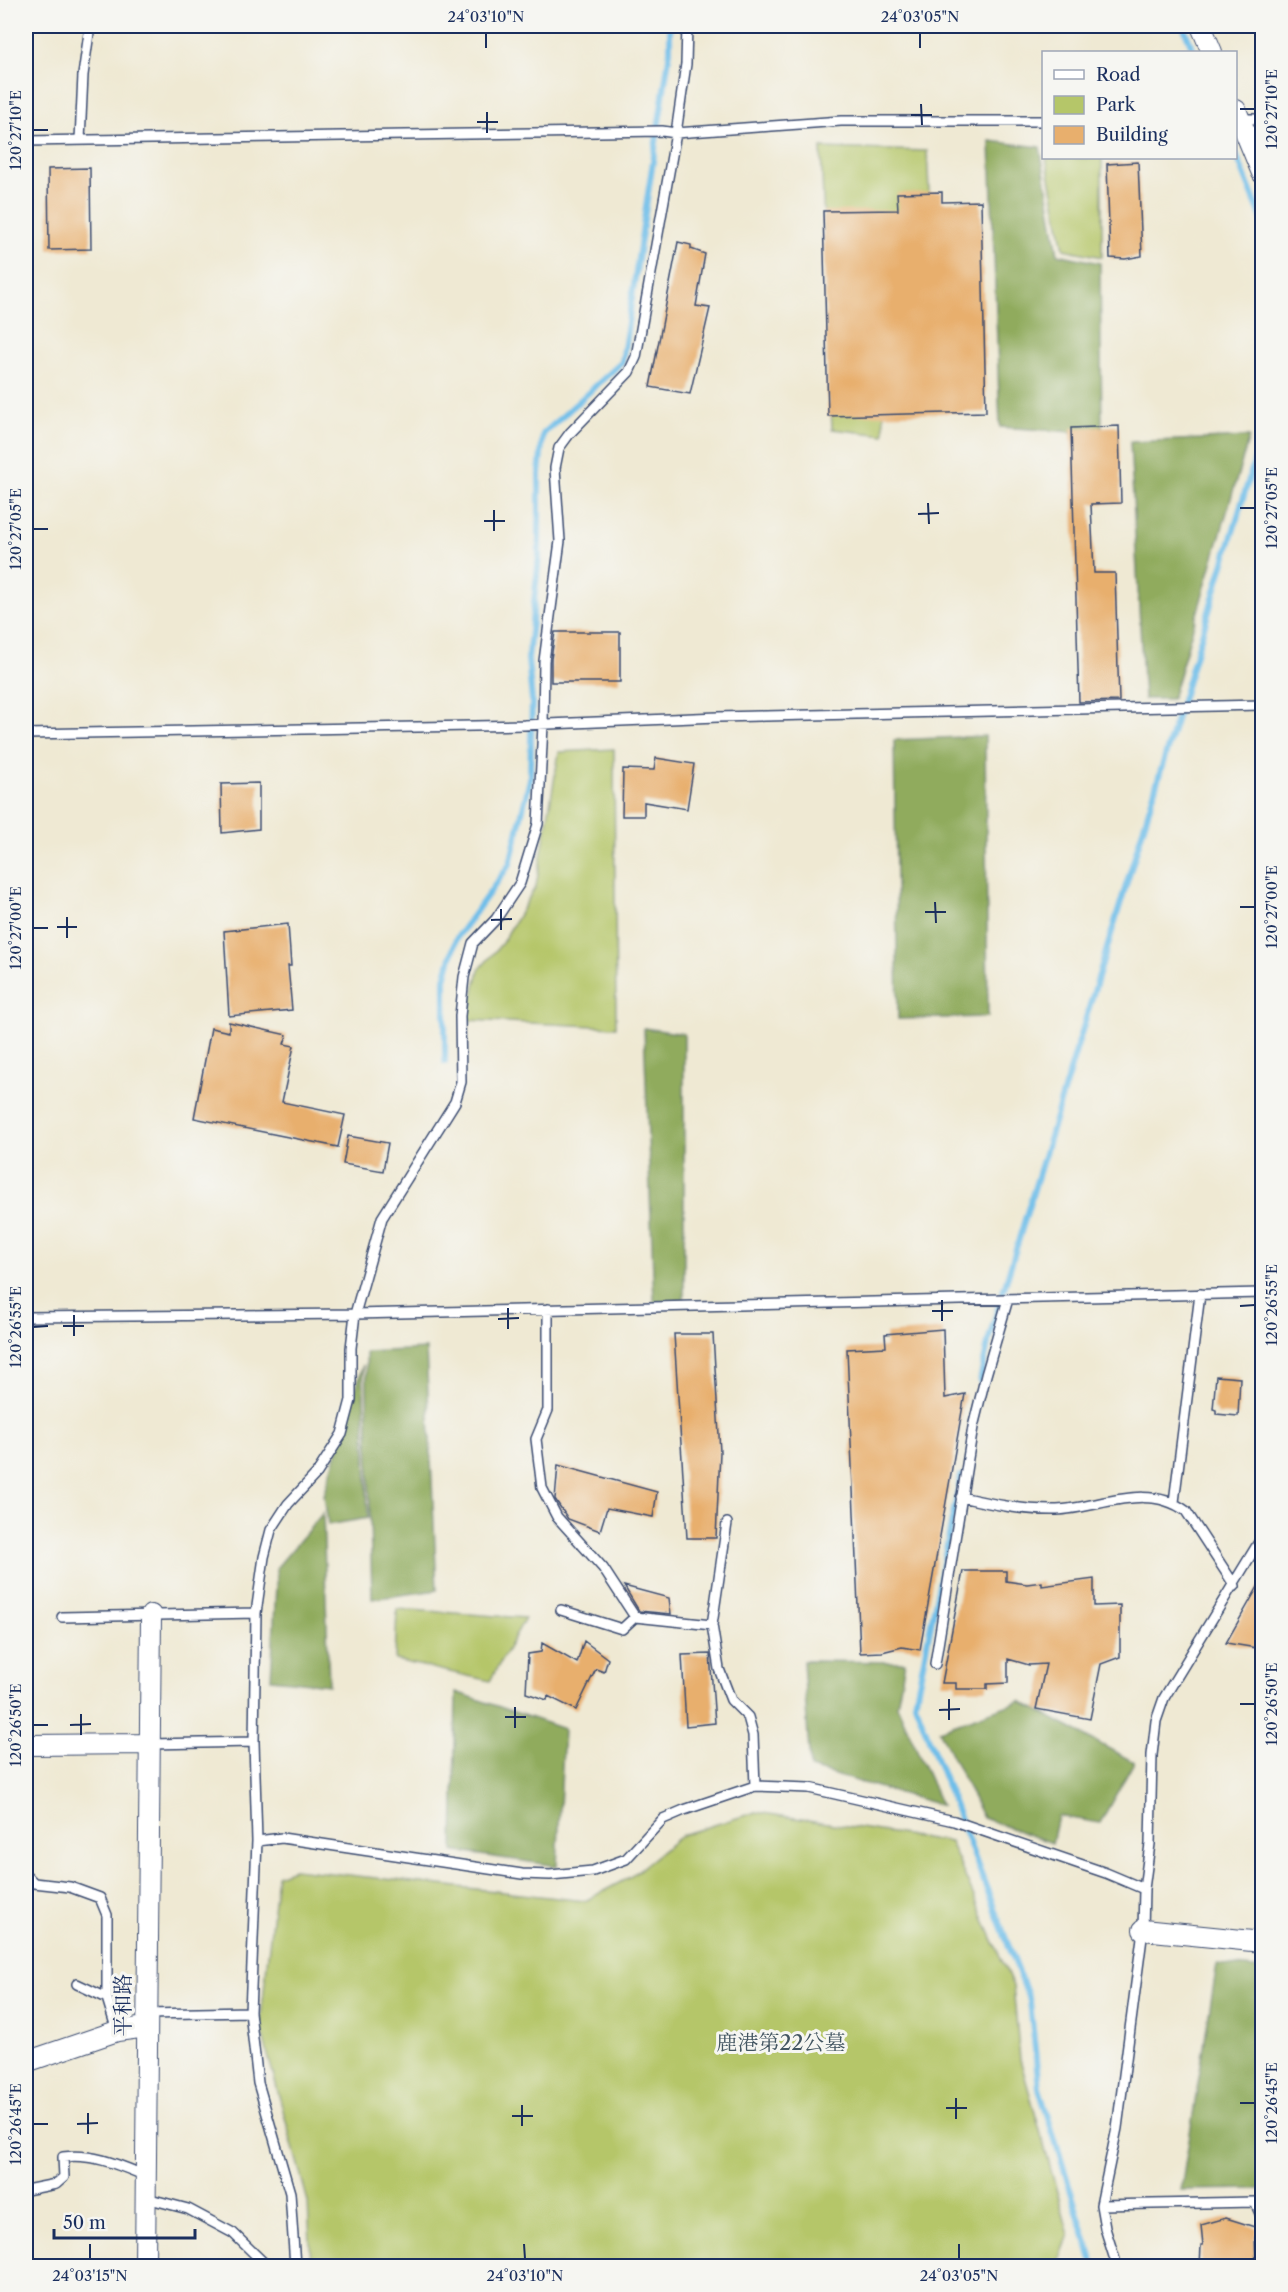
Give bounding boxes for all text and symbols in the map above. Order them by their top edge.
text: 24°03'10"N [448,7,524,26]
text: 24°03'05"N [881,7,959,26]
legend [1042,51,1237,159]
text: Road [1096,64,1141,86]
text: 120°27'10"E [1262,69,1281,149]
text: 120°27'10"E [6,90,25,170]
text: Park [1096,94,1137,116]
text: Building [1096,124,1168,146]
text: 120°27'05"E [1262,467,1281,549]
text: 120°27'05"E [6,488,25,570]
text: 120°27'00"E [1262,865,1281,949]
text: 120°27'00"E [6,886,25,970]
text: 120°26'55"E [1262,1264,1281,1346]
text: 120°26'55"E [6,1286,25,1368]
text: 120°26'50"E [1262,1662,1281,1746]
text: 120°26'50"E [6,1683,25,1767]
street label: 平和路 [110,1974,135,2037]
park label: 鹿港第22公墓 [716,2030,846,2055]
text: 120°26'45"E [1262,2062,1281,2144]
text: 120°26'45"E [6,2083,25,2165]
scale bar [54,2202,195,2240]
text: 50 m [63,2212,106,2234]
text: 24°03'15"N [52,2266,128,2285]
text: 24°03'10"N [487,2266,563,2285]
text: 24°03'05"N [920,2266,998,2285]

